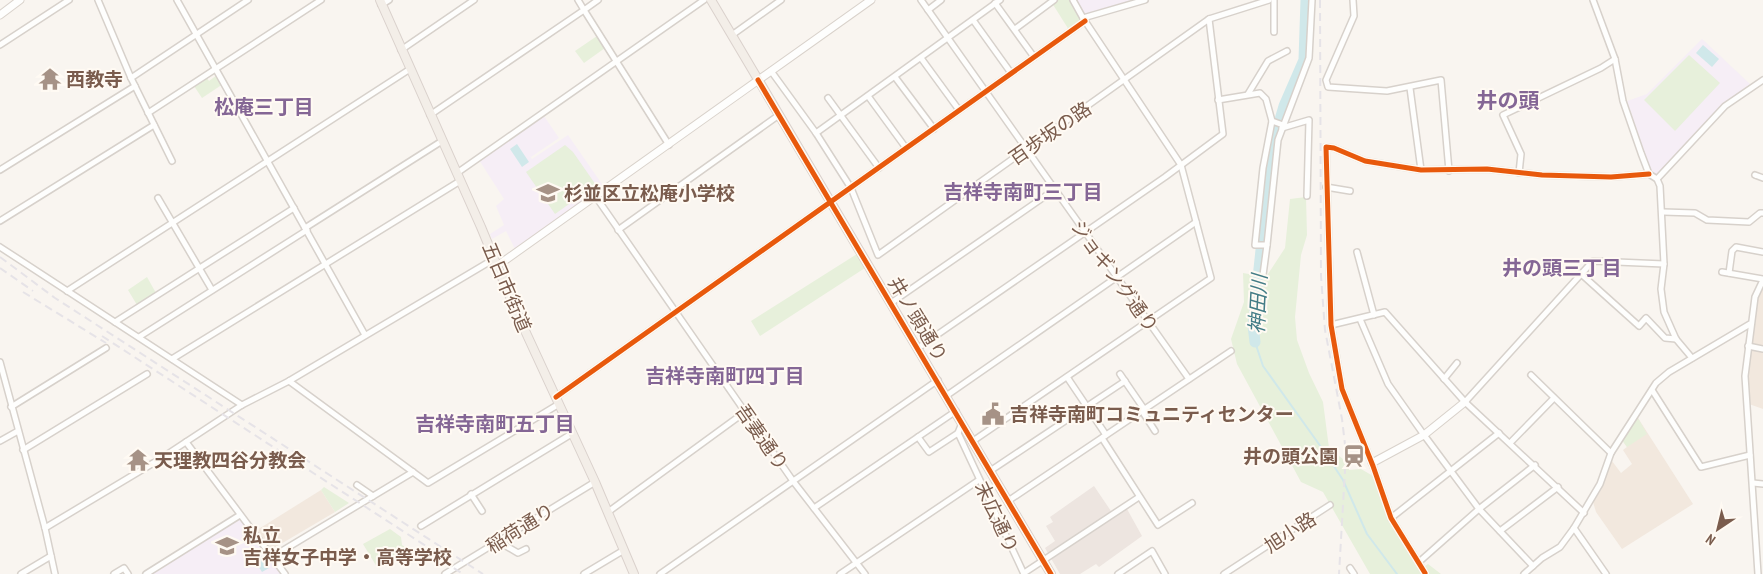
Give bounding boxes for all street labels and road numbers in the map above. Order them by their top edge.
street label: 百歩坂の路 [1004,96,1096,170]
street label: ジョギング通り [1066,215,1164,337]
street label: 五日市街道 [477,239,537,335]
street label: 井ノ頭通り [883,272,953,366]
street label: 吾妻通り [730,399,794,475]
street label: 末広通り [970,477,1024,557]
street label: 稲荷通り [481,498,559,558]
street label: 旭小路 [1260,506,1320,558]

